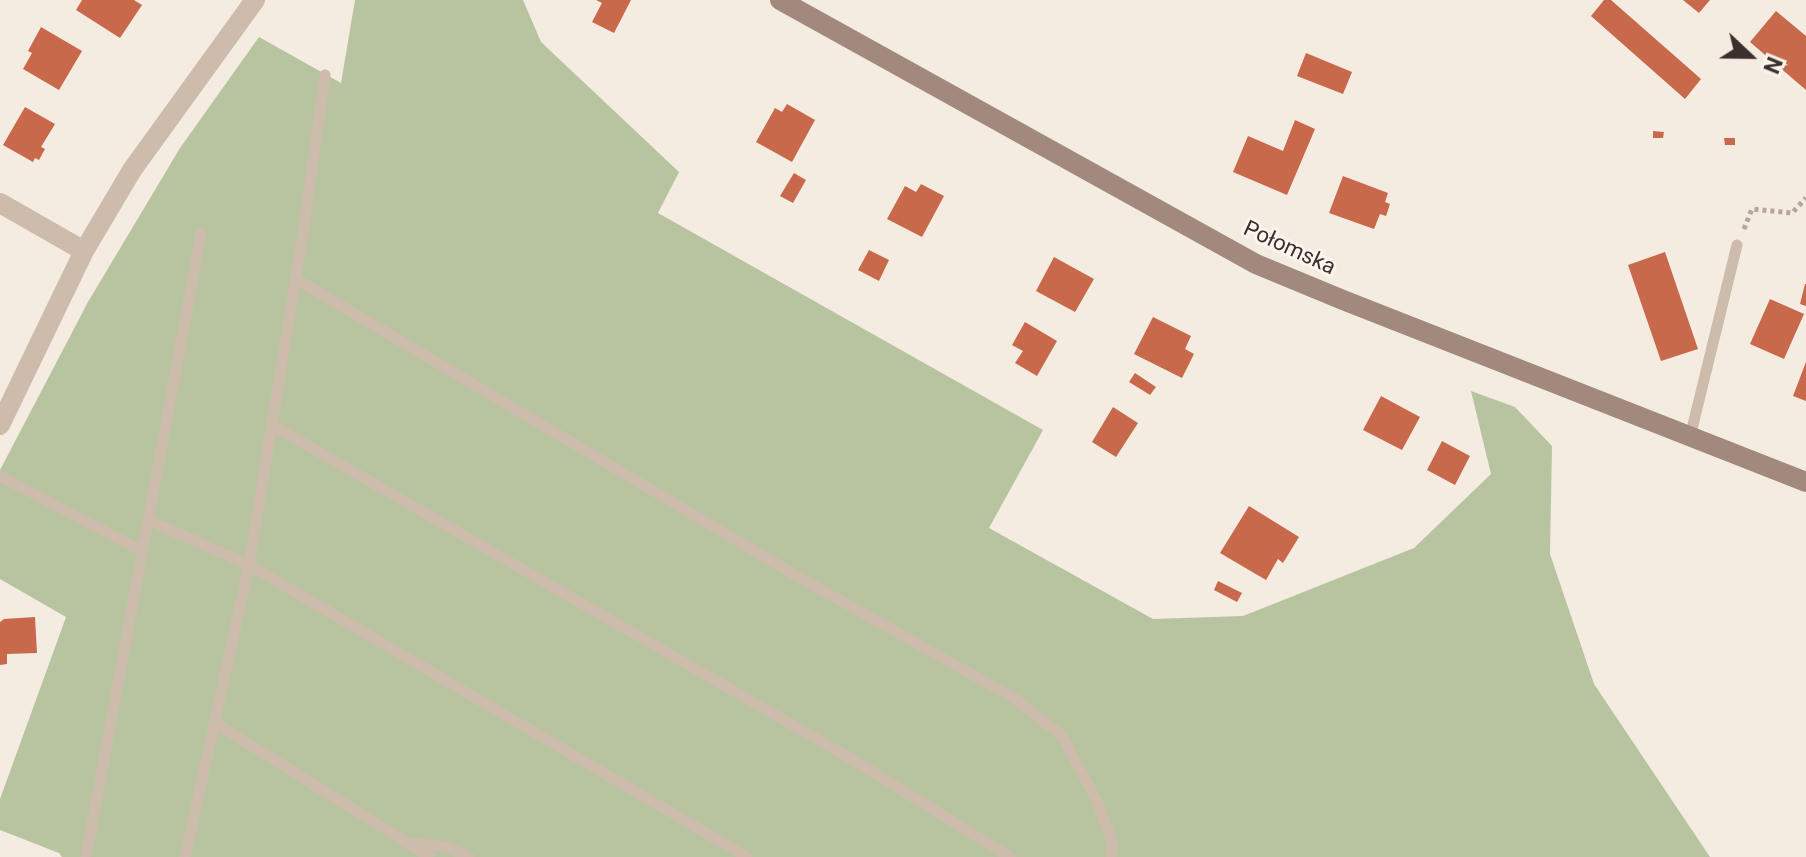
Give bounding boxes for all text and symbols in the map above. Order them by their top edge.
north arrow [1710,16,1790,96]
text: N [1758,53,1787,77]
street label: Połomska [1239,216,1339,282]

